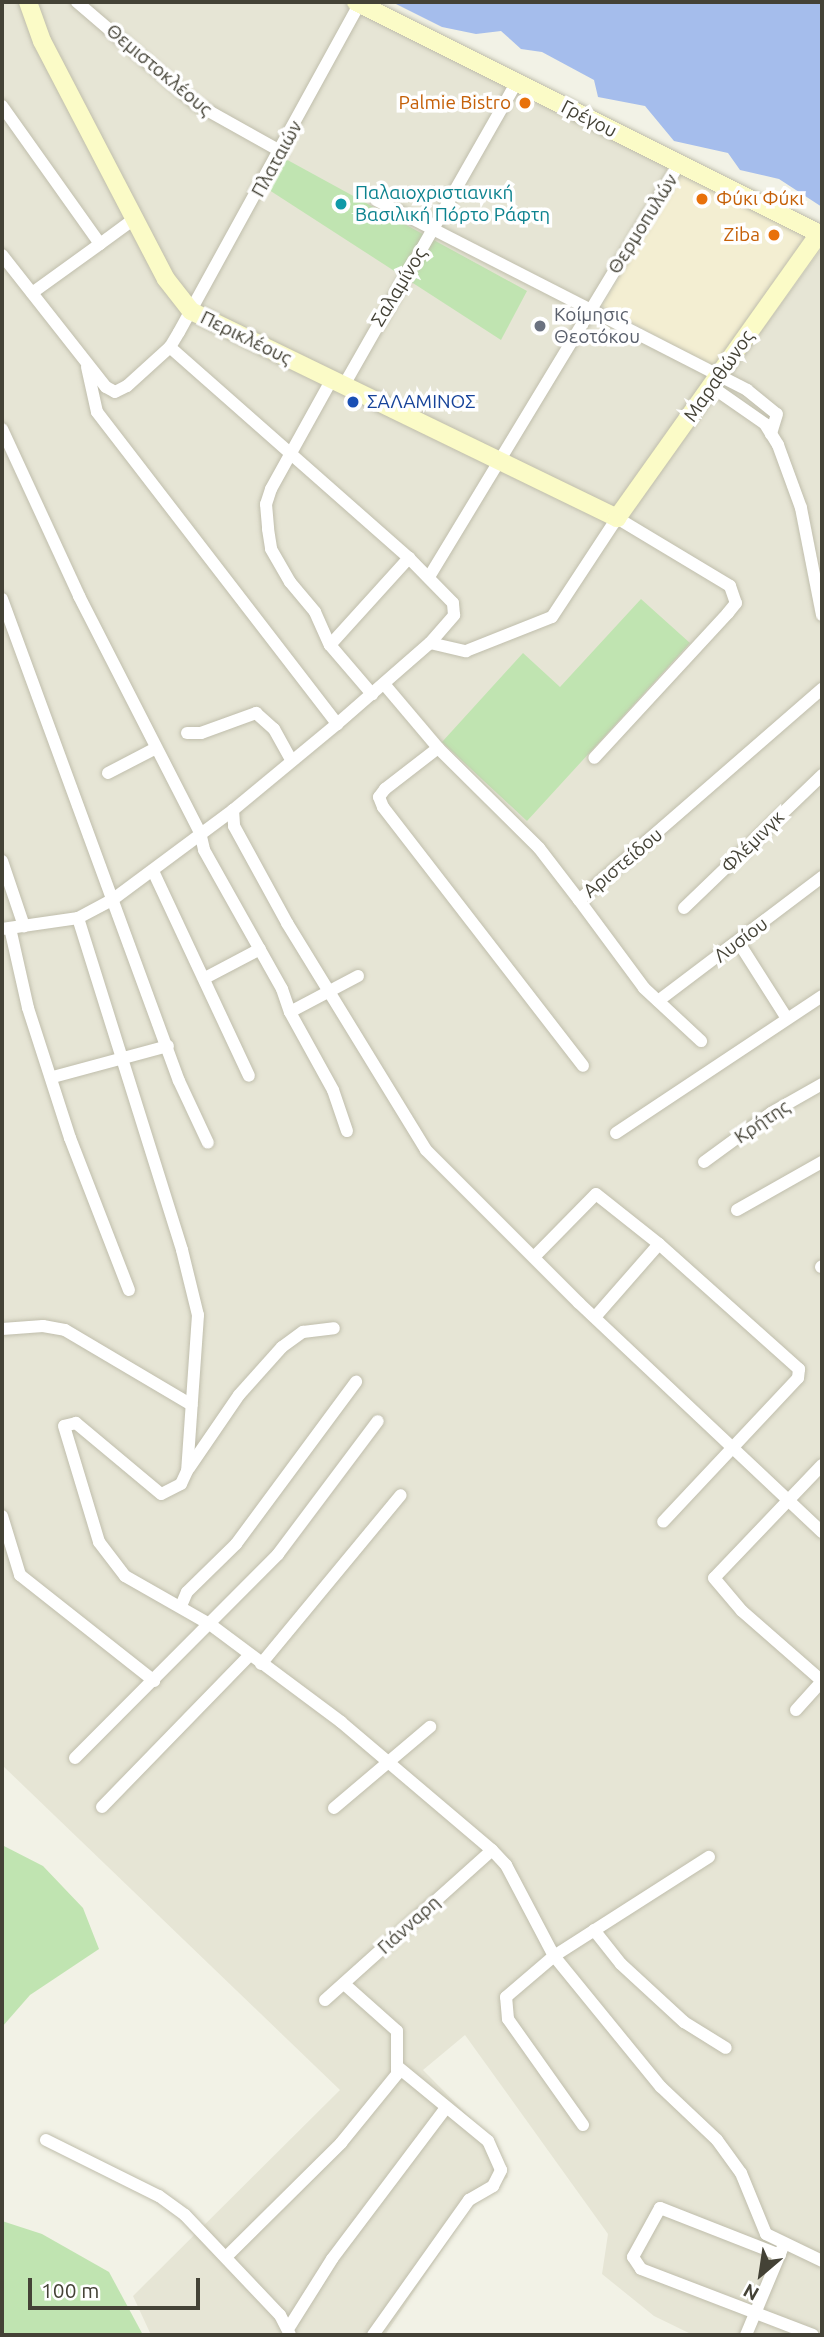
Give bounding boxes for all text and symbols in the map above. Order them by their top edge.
street label: Θεμιστοκλέους [101,19,217,121]
place label: Palmie Bistro [399,92,511,114]
marker: Palmie Bistro [517,95,533,111]
street label: Γρέγου [557,95,621,143]
street label: Πλαταιών [247,117,307,201]
street label: Θερμοπυλών [603,170,683,278]
place label: Παλαιοχριστιανική Βασιλική Πόρτο Ράφτη [355,182,550,226]
place label: Φύκι Φύκι [716,188,804,210]
marker: Φύκι Φύκι [694,191,710,207]
marker: Παλαιοχριστιανική Βασιλική Πόρτο Ράφτη [333,196,349,212]
place label: Ziba [724,224,760,246]
marker: Ziba [766,227,782,243]
street label: Σαλαμίνος [367,243,431,331]
place label: Κοίμησις Θεοτόκου [554,304,640,348]
street label: Περικλέους [197,306,295,370]
marker: Κοίμησις Θεοτόκου [532,318,548,334]
street label: Μαραθώνος [679,326,759,426]
place label: ΣΑΛΑΜΙΝΟΣ [367,391,476,413]
marker: ΣΑΛΑΜΙΝΟΣ [345,394,361,410]
street label: Φλέμινγκ [717,806,789,878]
street label: Αριστείδου [579,823,667,903]
street label: Λυσίου [710,912,772,968]
street label: Κρήτης [730,1095,794,1149]
street label: Γιάνναρη [373,1891,445,1959]
north arrow [726,2239,796,2309]
scale bar [32,2264,203,2308]
text: 100 m [41,2278,99,2302]
text: N [739,2279,762,2305]

